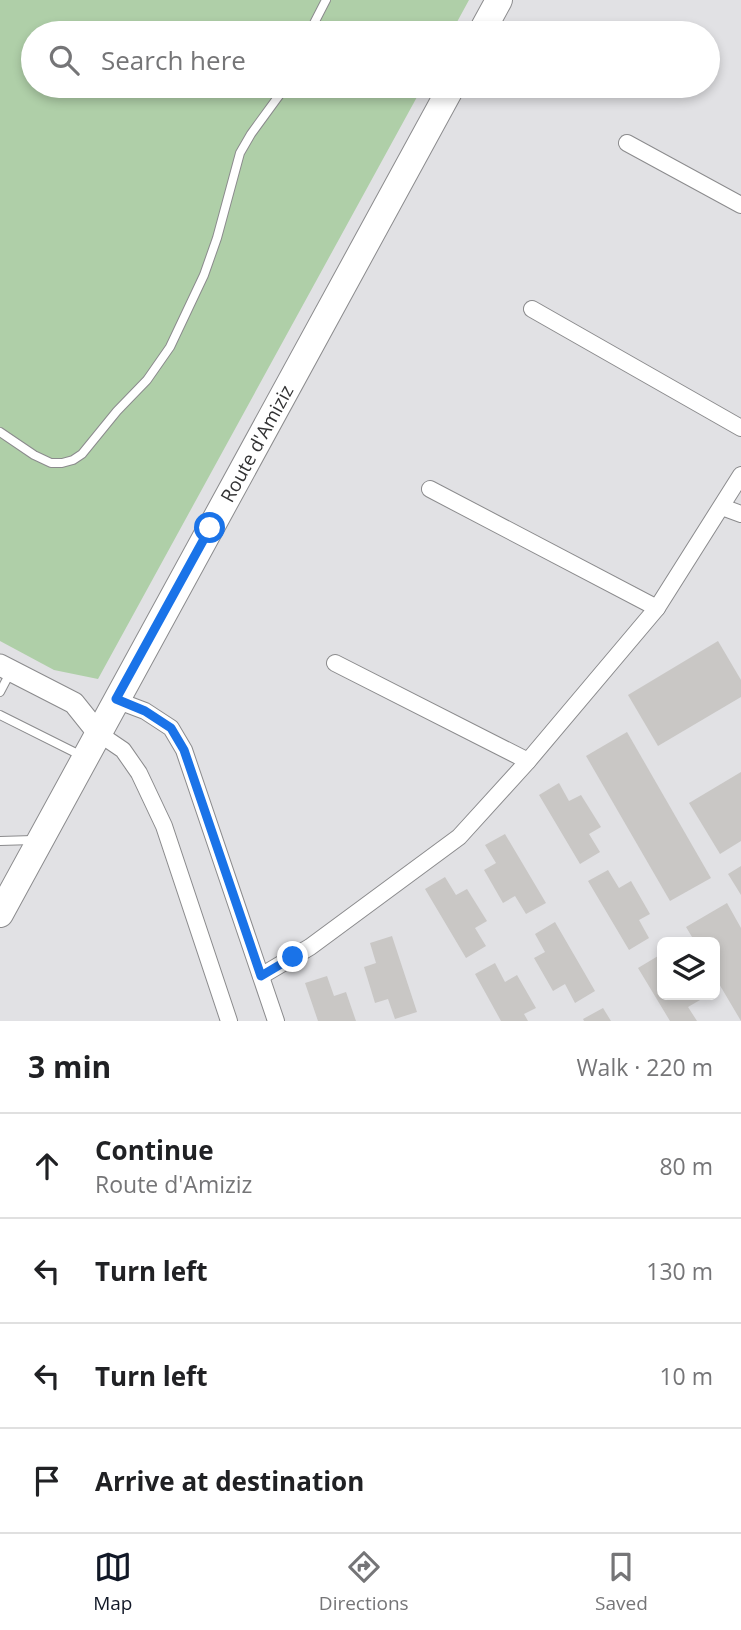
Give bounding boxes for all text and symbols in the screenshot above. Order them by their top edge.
search box [21,21,720,98]
icon: search [45,41,83,79]
text: Search here [101,42,246,78]
street label: Route d'Amiziz [214,380,299,507]
route start [194,512,225,543]
map controls [657,937,720,1000]
button: layers [657,937,720,1000]
route end [277,941,308,972]
text: 3 min [28,1046,111,1087]
text: Walk · 220 m [576,1051,713,1083]
text: Continue [95,1132,214,1168]
icon: ahead [28,1147,66,1185]
text: 80 m [659,1150,713,1182]
text: Route d'Amiziz [95,1168,252,1200]
icon: left [28,1252,66,1290]
text: Turn left [95,1253,207,1289]
text: 130 m [646,1255,713,1287]
icon: left [28,1357,66,1395]
text: Turn left [95,1358,207,1394]
text: 10 m [659,1360,713,1392]
icon: arrive [28,1462,66,1500]
text: Arrive at destination [95,1463,364,1499]
tab: Map [93,1548,132,1616]
tab: Directions [319,1548,409,1616]
tab: Saved [595,1548,648,1616]

